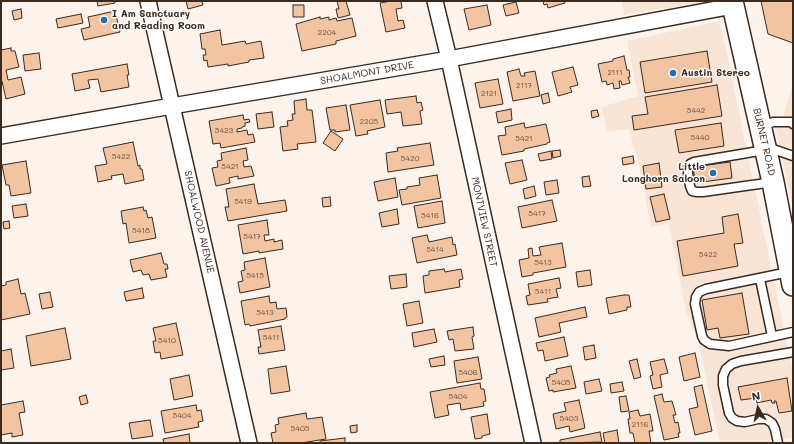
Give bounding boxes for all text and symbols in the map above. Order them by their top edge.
place label: I Am Sanctuary and Reading Room [112,8,205,32]
marker: I Am Sanctuary and Reading Room [99,15,109,25]
house number: 2204 [318,28,336,38]
street label: SHOALMONT DRIVE [319,59,415,87]
place label: Austin Stereo [681,67,750,79]
house number: 2111 [607,68,623,78]
marker: Austin Stereo [668,68,678,78]
house number: 2117 [516,81,532,91]
house number: 2121 [481,89,497,99]
house number: 5442 [687,106,705,116]
street label: BURNET ROAD [750,107,778,177]
house number: 2205 [360,117,378,127]
house number: 5423 [215,126,233,136]
house number: 5440 [691,133,709,143]
house number: 5421 [515,134,533,144]
house number: 5422 [112,152,130,162]
house number: 5420 [401,154,419,164]
place label: Little Longhorn Saloon [622,161,705,184]
house number: 5421 [221,162,239,172]
marker: Little Longhorn Saloon [708,168,718,178]
street label: SHOALWOOD AVENUE [181,170,217,274]
street label: MONTVIEW STREET [469,176,499,268]
house number: 5419 [234,197,252,207]
house number: 5417 [528,209,546,219]
house number: 5416 [421,211,439,221]
house number: 5418 [132,226,150,236]
house number: 5417 [243,232,261,242]
house number: 5414 [426,245,444,255]
house number: 5422 [699,250,717,260]
house number: 5413 [534,258,552,268]
house number: 5415 [246,271,264,281]
house number: 5411 [535,287,551,297]
house number: 5413 [256,308,274,318]
house number: 5411 [263,333,279,343]
house number: 5410 [158,336,176,346]
house number: 5406 [458,368,478,378]
house number: 5405 [552,378,570,388]
north arrow [738,388,778,428]
text: N [751,388,761,404]
house number: 5404 [449,392,467,402]
house number: 5404 [173,411,191,421]
house number: 5403 [560,414,578,424]
house number: 2116 [632,420,648,430]
house number: 5405 [291,424,309,434]

